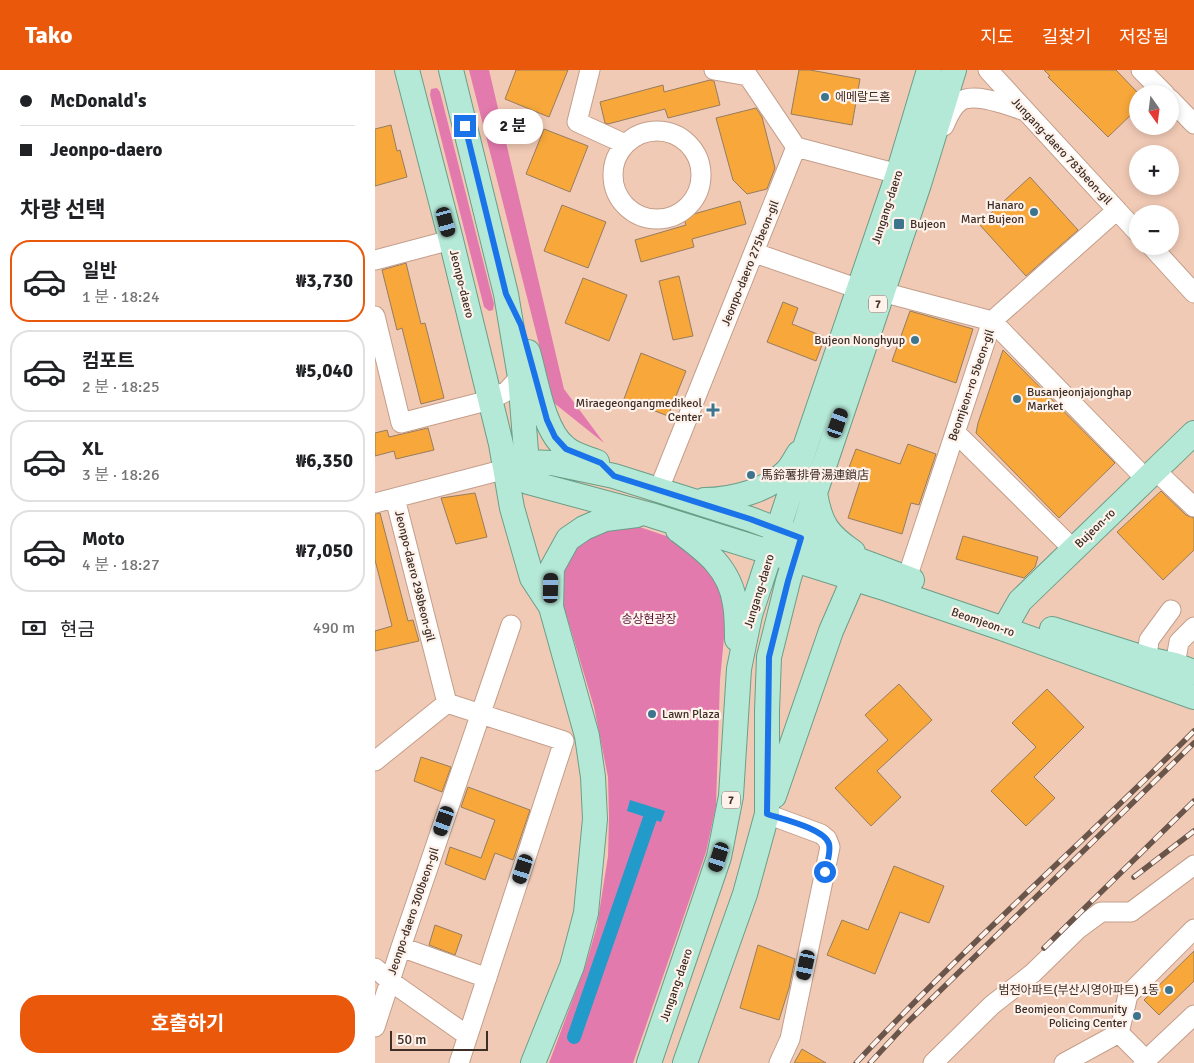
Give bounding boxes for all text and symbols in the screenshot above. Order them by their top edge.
text: Tako [25,20,73,50]
text: 지도 [981,26,1014,48]
text: 길찾기 [1042,26,1091,48]
text: 저장됨 [1119,26,1169,48]
north arrow [1129,85,1179,135]
map controls [1129,85,1179,255]
text: McDonald's [50,89,146,113]
place label: 에메랄드홈 [835,90,890,105]
marker: 에메랄드홈 [819,91,831,103]
street label: Jungang-daero 783beon-gil [1008,95,1116,208]
callout: 2 분 [483,108,543,144]
route end [454,115,476,137]
text: 2 분 [500,116,526,136]
text: Jeonpo-daero [50,138,162,162]
button: + [1129,145,1179,195]
street label: Jungang-daero [868,168,906,246]
text: 차량 선택 [20,196,106,223]
street label: Jeonpo-daero 275beon-gil [718,198,783,328]
place label: Hanaro Mart Bujeon [961,198,1024,227]
button: − [1129,205,1179,255]
car [434,206,457,238]
marker: Hanaro Mart Bujeon [1028,206,1040,218]
marker: Bujeon [892,217,906,231]
place label: Bujeon [910,217,946,232]
street label: Jeonpo-daero [446,248,477,320]
icon: car [22,259,67,304]
text: 일반 [82,259,117,283]
text: ₩3,730 [296,269,353,293]
text: 1 분 · 18:24 [82,287,160,307]
road number: 7 [869,295,887,312]
street label: Beomjeon-ro 5beon-gil [945,327,998,443]
place label: Bujeon Nonghyup [814,333,905,348]
marker: Bujeon Nonghyup [909,334,921,346]
icon: car [22,349,67,394]
text: 컴포트 [82,349,134,373]
text: ₩5,040 [296,359,353,383]
text: 2 분 · 18:25 [82,377,160,397]
place label: Busanjeonjajonghap Market [1027,385,1132,414]
marker: Busanjeonjajonghap Market [1011,393,1023,405]
place label: Miraegeongangmedikeol Center [576,396,703,425]
marker: Miraegeongangmedikeol Center [706,403,720,417]
car [826,406,849,440]
text: XL [82,437,104,461]
icon: car [22,439,67,484]
text: ₩6,350 [296,449,353,473]
text: 3 분 · 18:26 [82,465,160,485]
place label: 馬鈴薯排骨湯連鎖店 [761,468,869,483]
marker: 馬鈴薯排骨湯連鎖店 [745,469,757,481]
street label: Bujeon-ro [1072,505,1119,551]
street label: Jeonpo-daero 298beon-gil [391,509,438,644]
text: Moto [82,527,125,551]
icon: car [22,529,67,574]
text: ₩7,050 [296,539,353,563]
street label: Jungang-daero [741,552,778,630]
text: 4 분 · 18:27 [82,555,160,575]
car [543,573,558,603]
street label: Beomjeon-ro [949,605,1016,640]
park label: 송상현광장 [621,612,677,627]
icon: cash [20,614,48,642]
text: 현금 [60,618,95,642]
text: 490 m [313,618,355,638]
place label: Lawn Plaza [662,707,720,722]
marker: Lawn Plaza [646,708,658,720]
road number: 7 [722,792,740,808]
car [432,804,455,838]
car [707,840,730,874]
street label: Jeonpo-daero 300beon-gil [385,845,443,977]
car [511,852,534,886]
route start [814,861,836,883]
street label: Jungang-daero [657,946,696,1024]
car [795,949,816,981]
place label: 범전아파트(부산시영아파트) 1동 [998,983,1159,998]
marker: 범전아파트(부산시영아파트) 1동 [1163,984,1175,996]
button: 호출하기 [20,995,355,1053]
place label: Beomjeon Community Policing Center [1014,1002,1128,1031]
marker: Beomjeon Community Policing Center [1131,1010,1143,1022]
scale bar [390,1028,487,1051]
text: 50 m [397,1031,426,1048]

